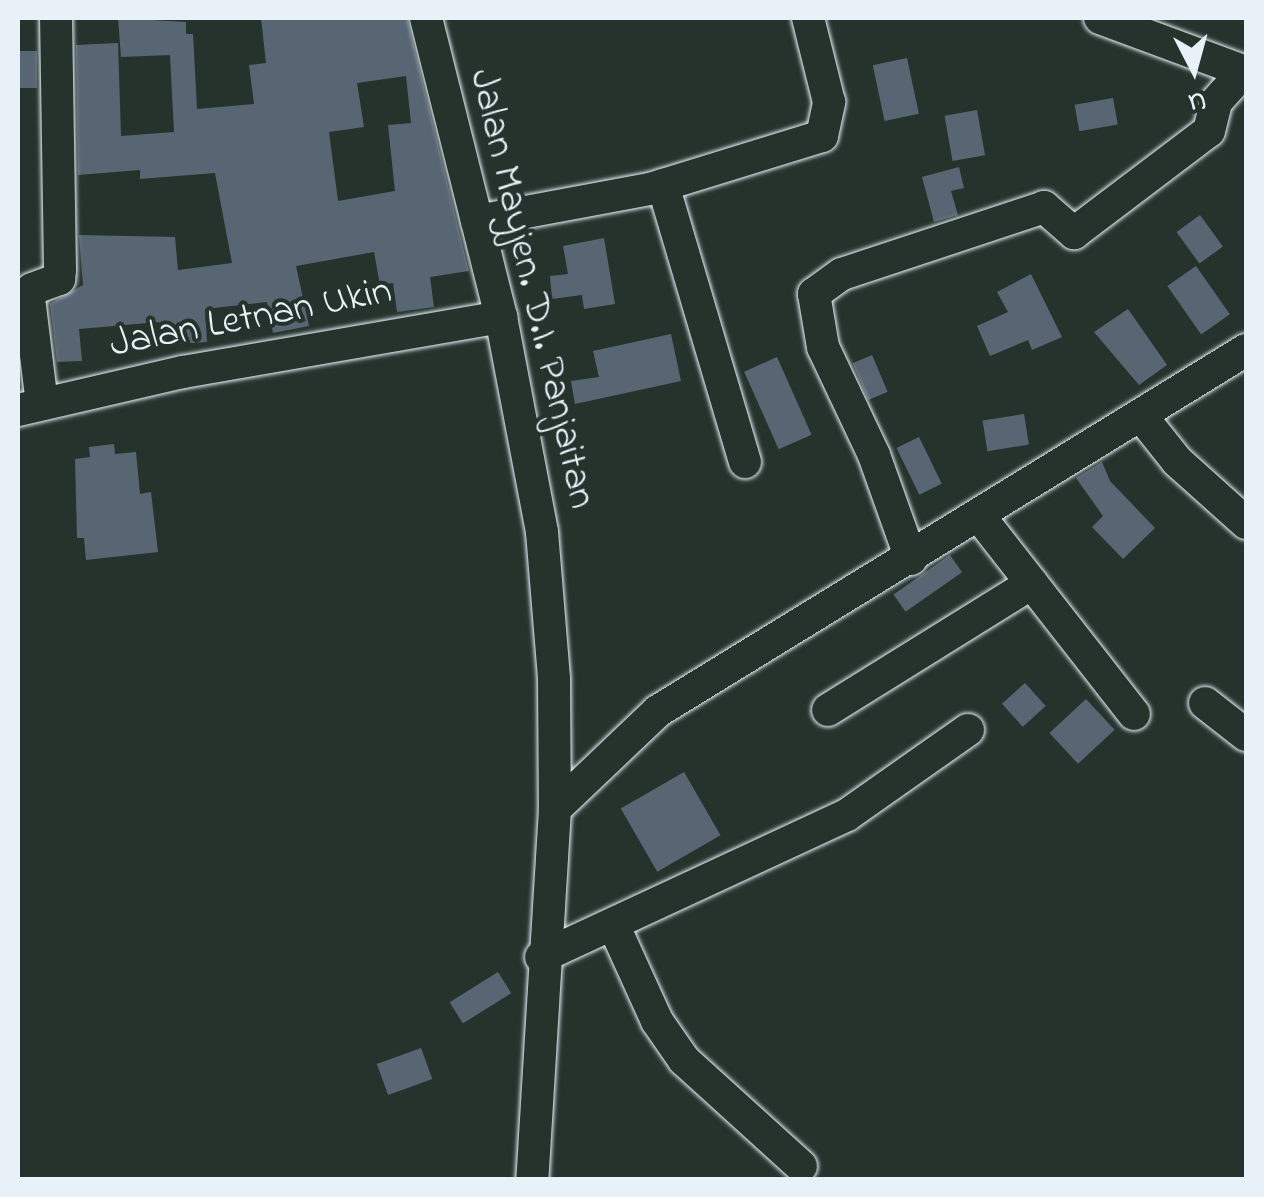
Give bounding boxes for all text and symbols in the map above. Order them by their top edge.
north arrow [1144,20,1244,120]
street label: Jalan Mayjen. D.I. Panjaitan [457,64,605,514]
text: U [1186,79,1208,122]
street label: Jalan Letnan Ukin [106,268,396,370]

